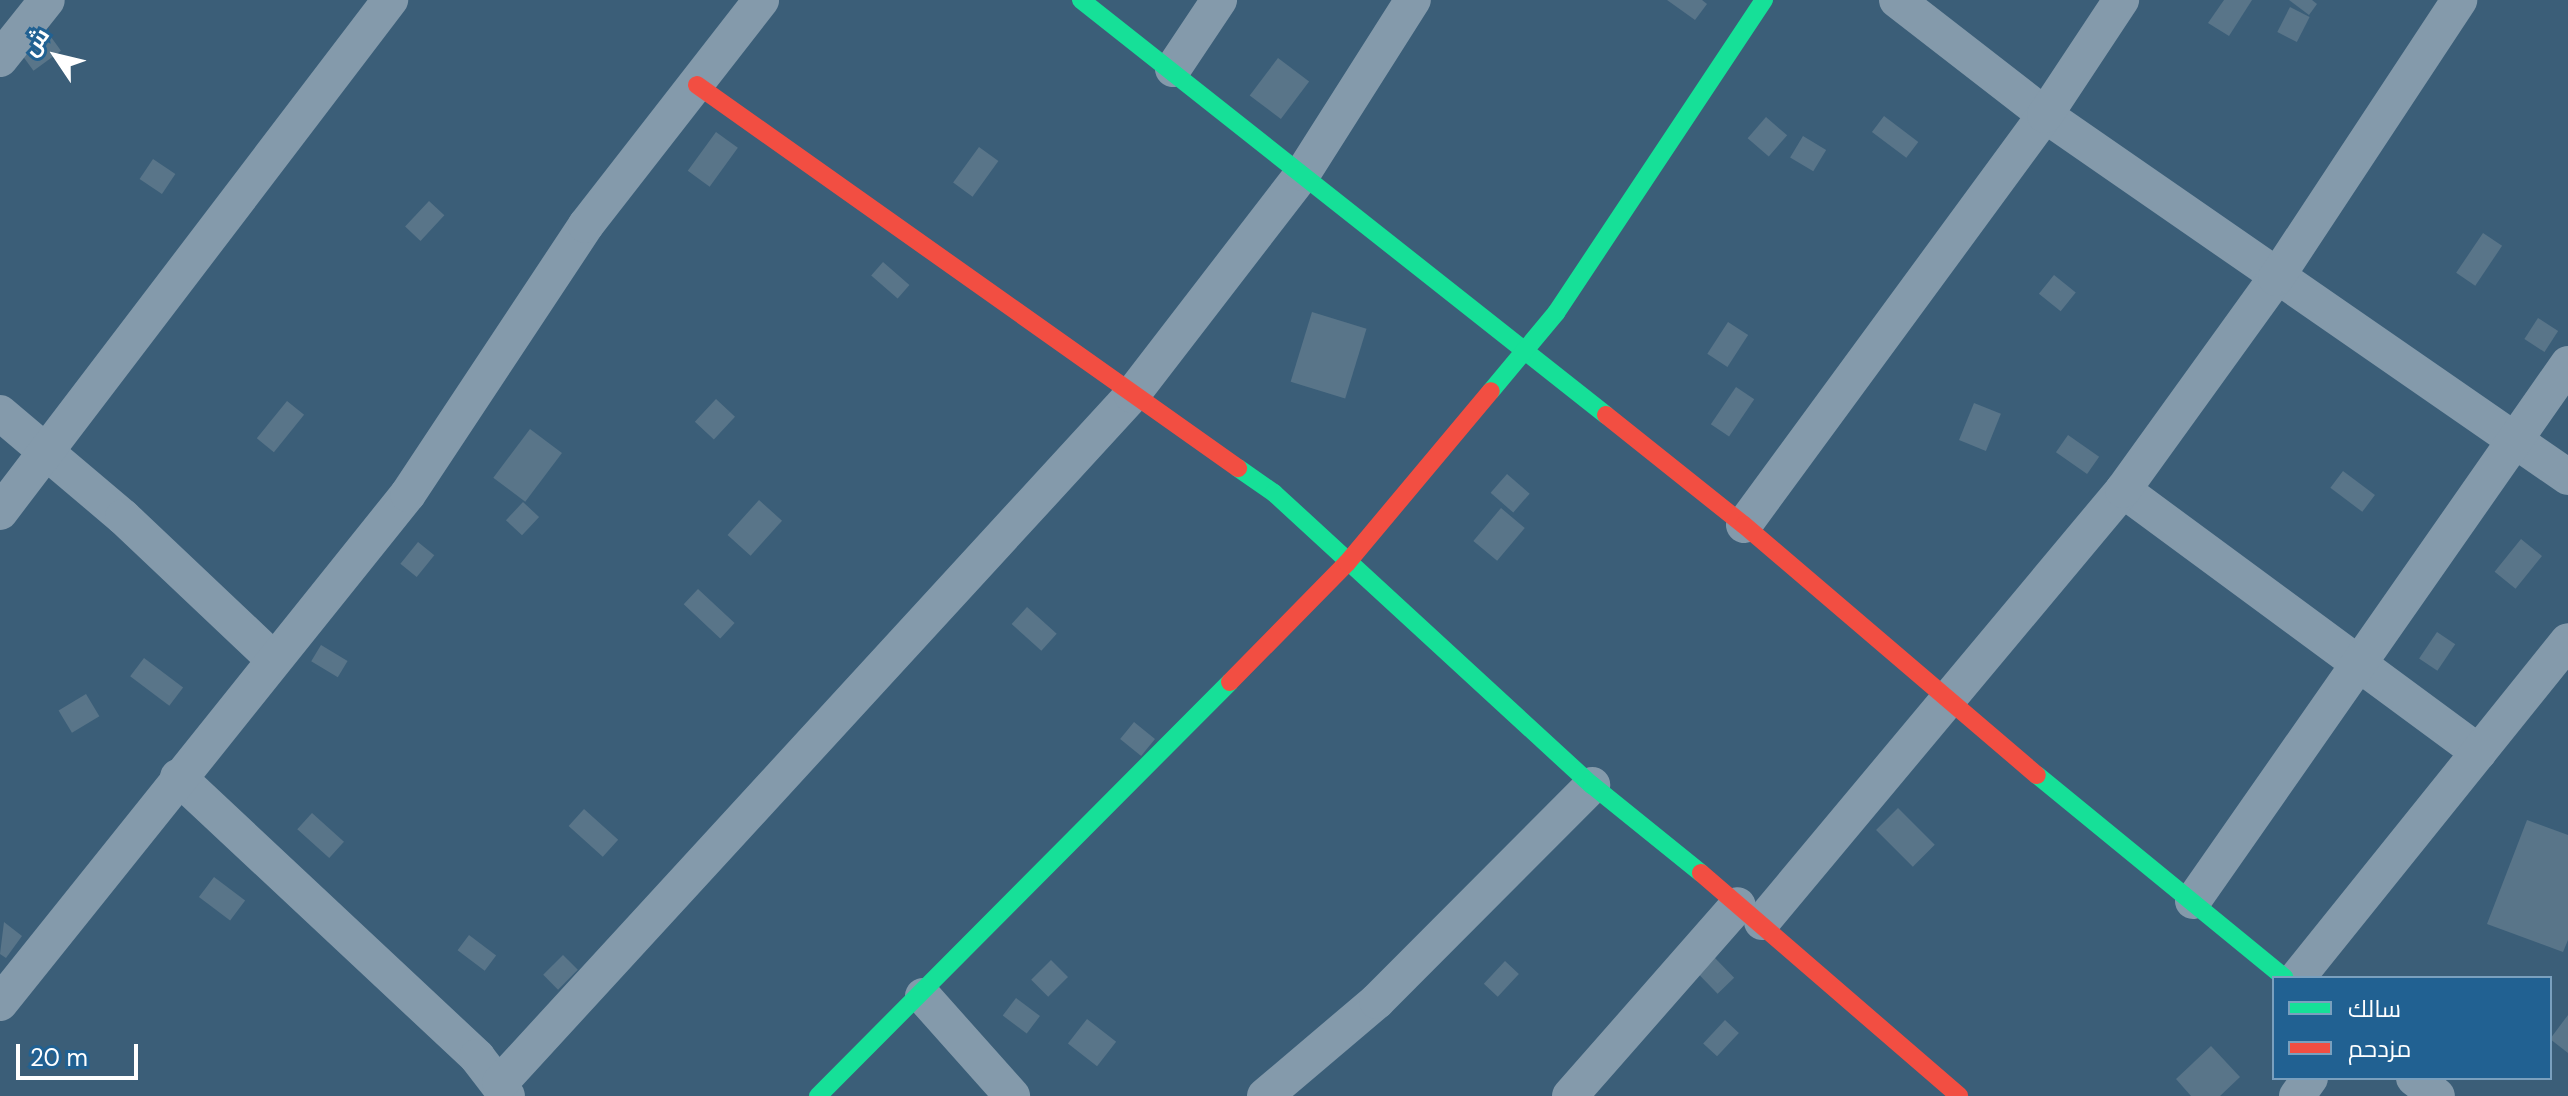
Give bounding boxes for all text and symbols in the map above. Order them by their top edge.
north arrow [16,16,96,96]
text: ش [16,22,56,62]
legend [2272,976,2552,1080]
text: سالك [2348,993,2401,1024]
scale bar [20,1028,142,1078]
text: مزدحم [2348,1033,2411,1064]
text: 20 m [30,1042,88,1073]

